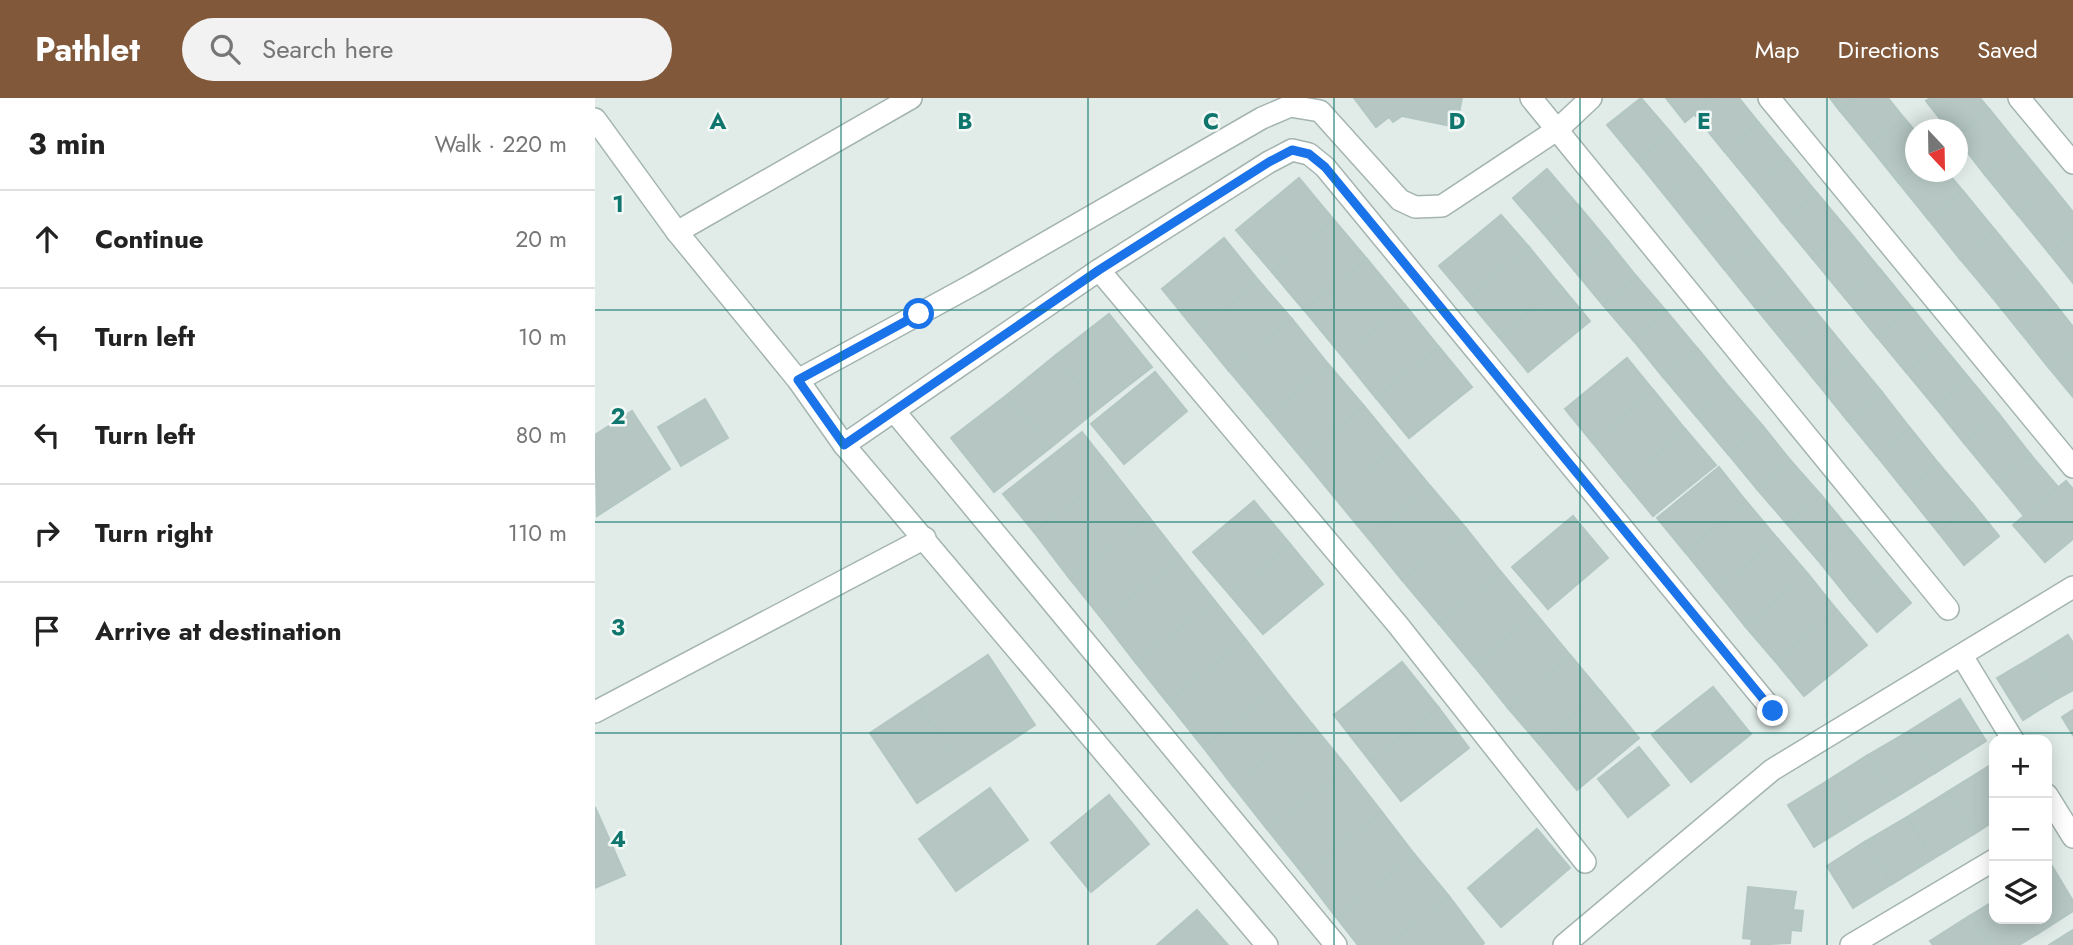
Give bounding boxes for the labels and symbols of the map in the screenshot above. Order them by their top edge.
text: A [709,104,727,138]
text: B [957,104,973,138]
text: C [1203,104,1219,138]
text: D [1449,104,1466,138]
text: E [1697,104,1711,138]
north arrow [1905,119,1968,182]
text: 1 [612,187,624,221]
route start [903,298,934,329]
text: 2 [610,399,626,433]
text: 3 [611,610,625,644]
route end [1757,695,1788,726]
text: 4 [610,822,626,856]

